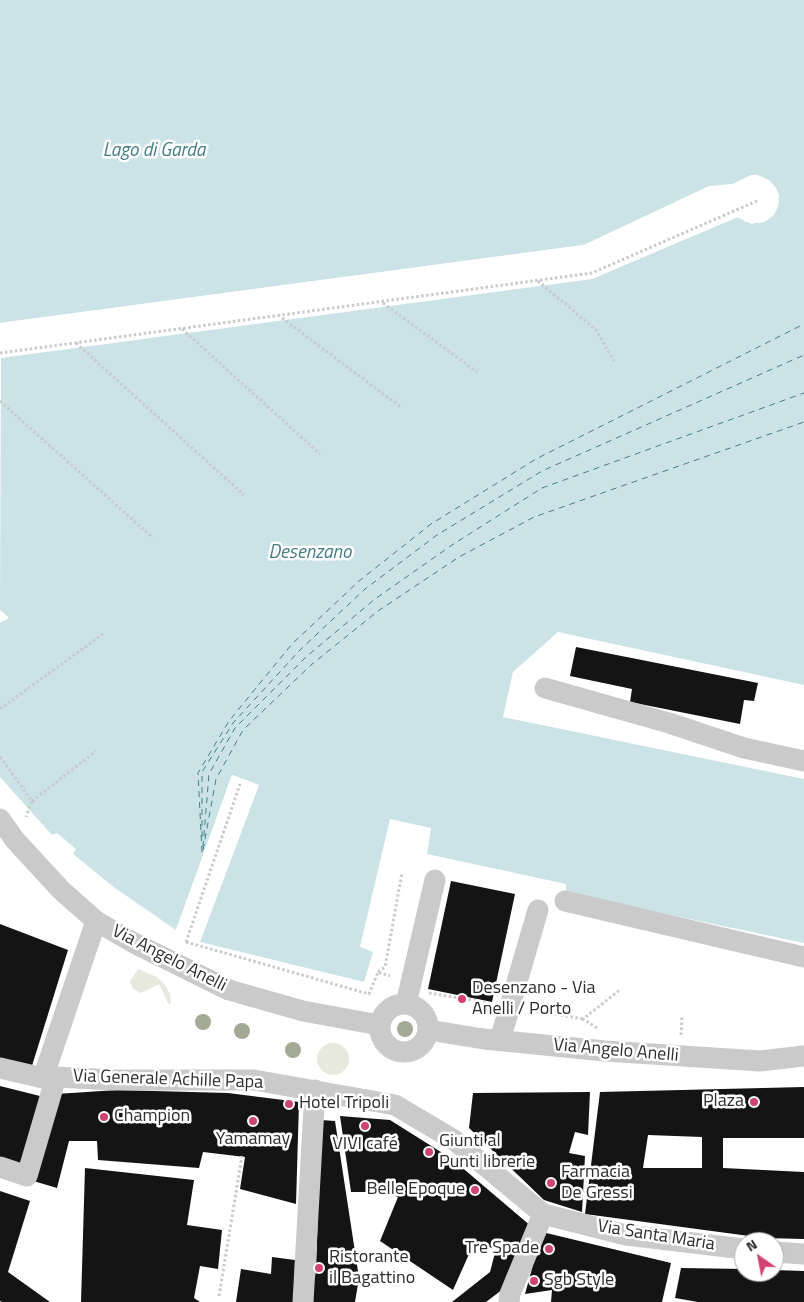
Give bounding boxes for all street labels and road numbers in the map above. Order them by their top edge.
street label: Via Angelo Anelli [108,921,230,997]
street label: Via Angelo Anelli [553,1035,679,1067]
street label: Via Generale Achille Papa [73,1066,263,1094]
street label: Via Santa Maria [596,1216,716,1256]

